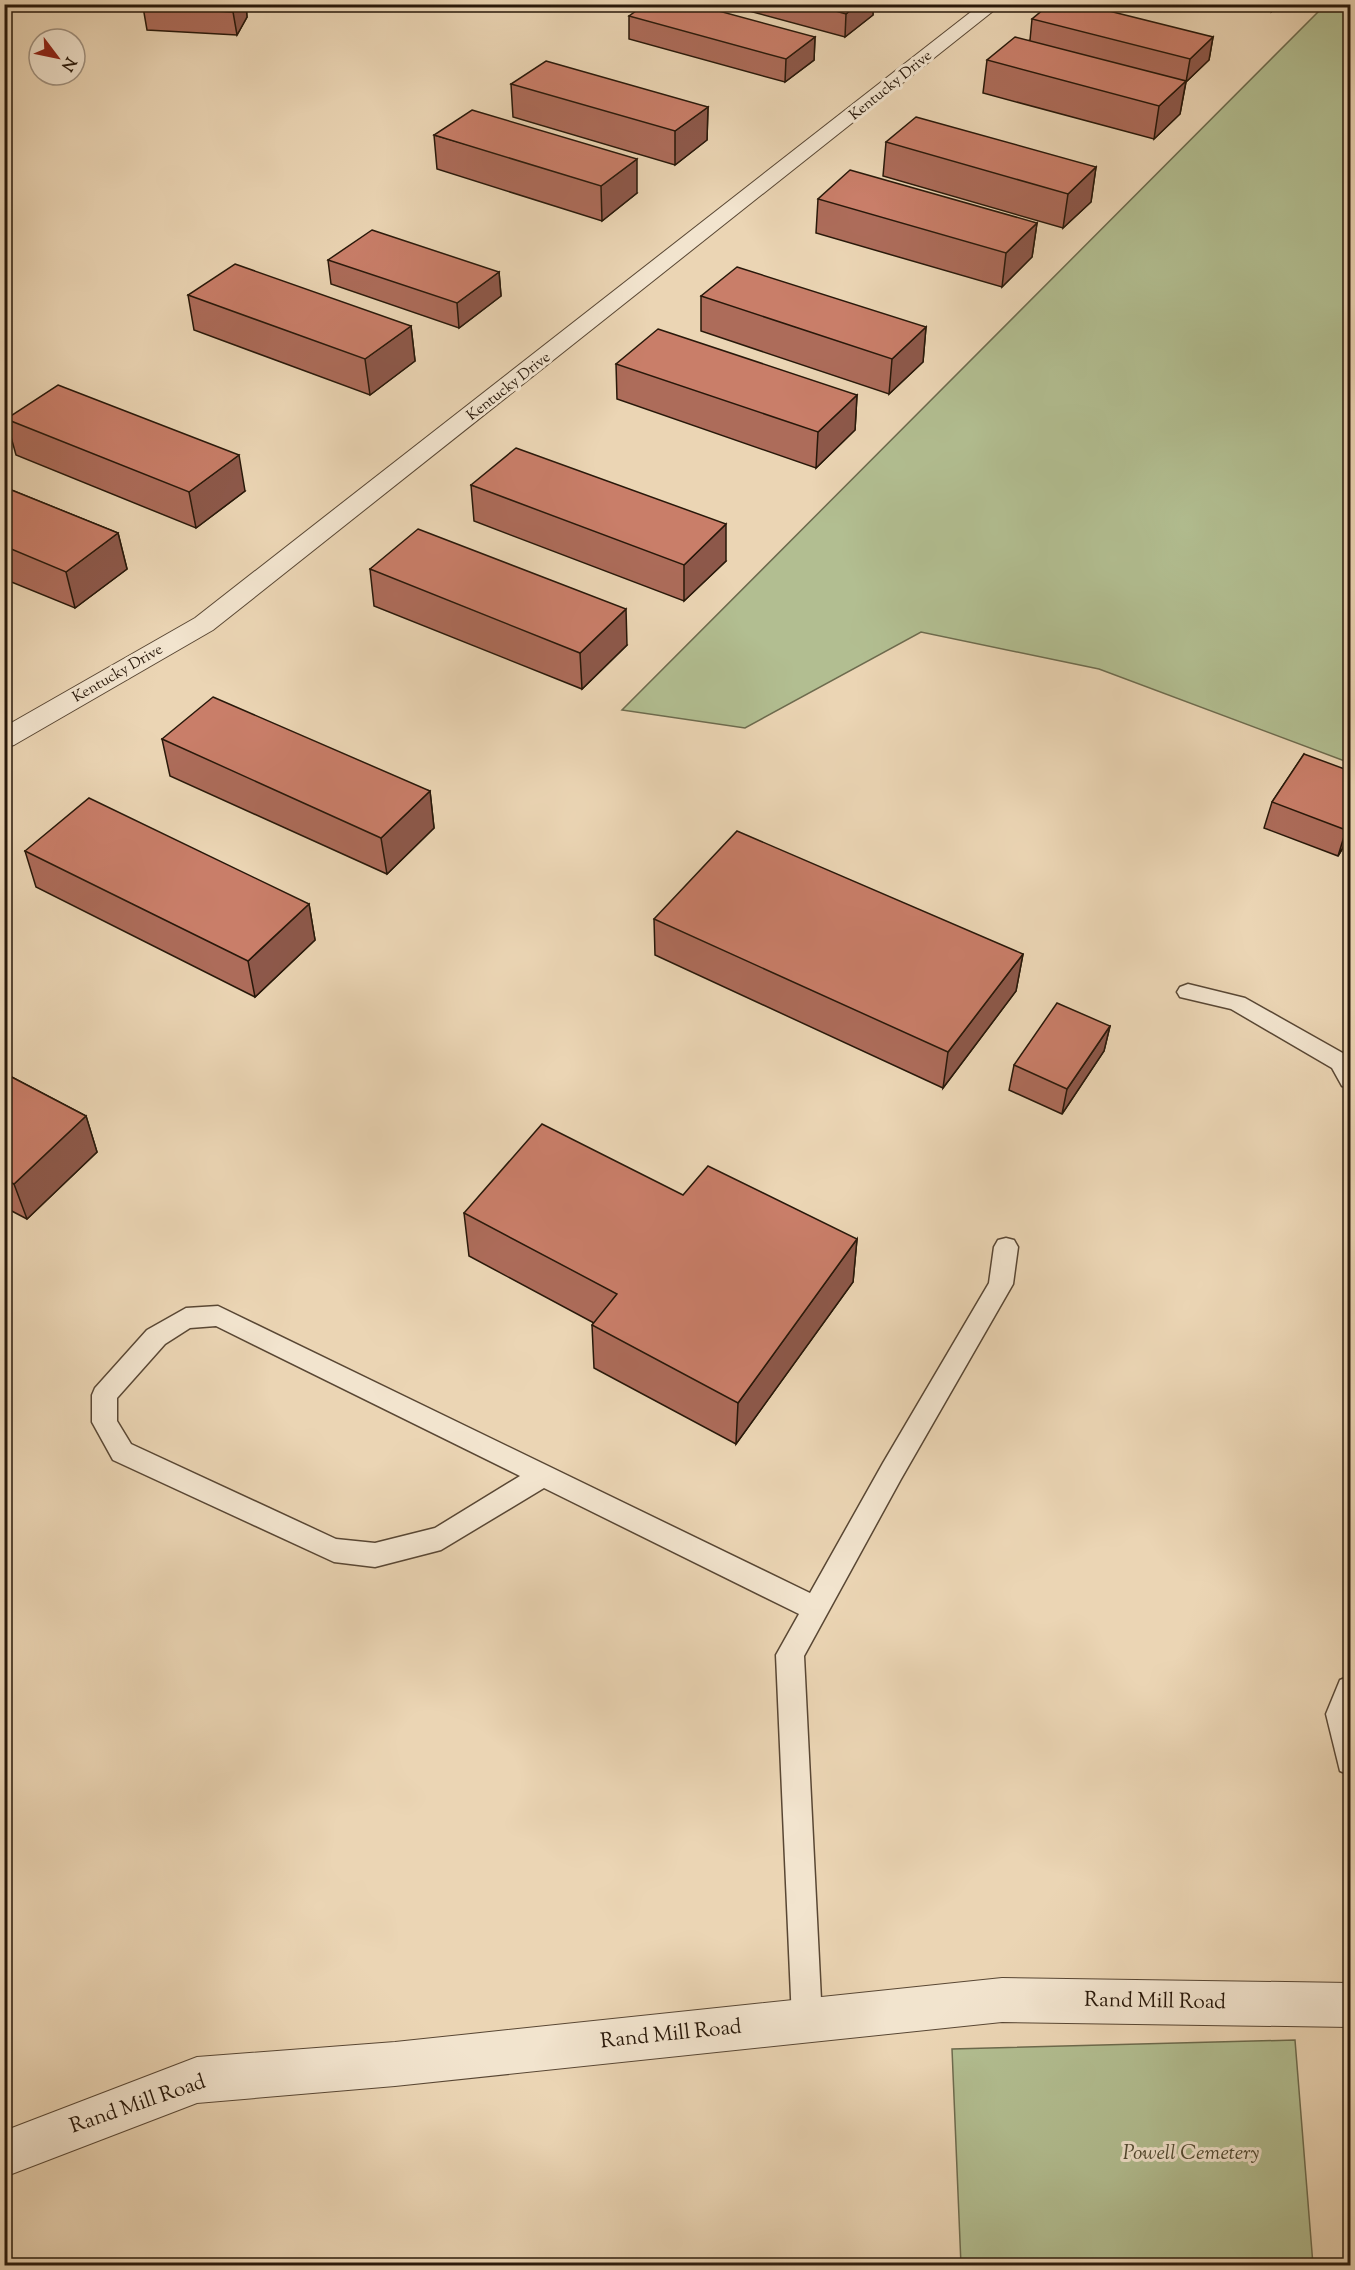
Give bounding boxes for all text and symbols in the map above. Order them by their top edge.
north arrow [27,27,87,87]
street label: Kentucky Drive [845,46,937,126]
text: N [54,52,81,75]
street label: Kentucky Drive [463,348,555,426]
street label: Kentucky Drive [69,640,167,708]
street label: Rand Mill Road [1084,1986,1226,2018]
street label: Rand Mill Road [599,2013,743,2057]
street label: Rand Mill Road [66,2068,210,2142]
park label: Powell Cemetery [1123,2139,1259,2169]

